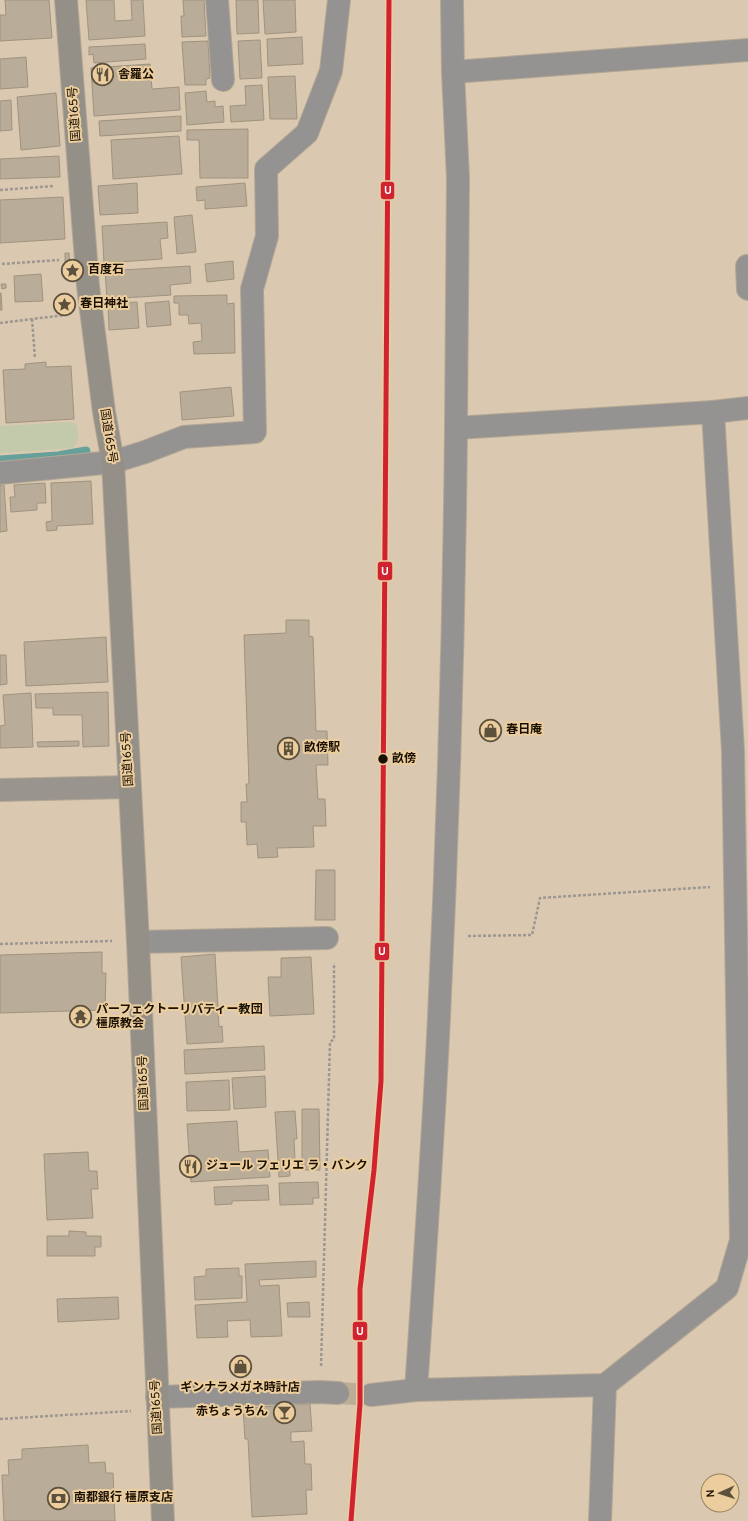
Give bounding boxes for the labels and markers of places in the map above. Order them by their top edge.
restaurant icon: 舎羅公 [89,62,115,88]
place label: 舎羅公 [118,67,154,83]
place icon: 百度石 [59,257,85,283]
place label: 百度石 [88,262,124,278]
place icon: 春日神社 [52,291,78,317]
place label: 春日神社 [80,296,128,312]
shop icon: 春日庵 [478,717,504,743]
place label: 春日庵 [506,722,542,738]
building icon: 畝傍駅 [275,735,301,761]
place label: 畝傍駅 [304,740,340,756]
place label: 畝傍 [392,751,416,767]
marker: 畝傍 [376,752,390,766]
place label: パーフェクトーリバティー教団 橿原教会 [96,1002,263,1032]
temple icon: パーフェクトーリバティー教団 橿原教会 [68,1004,94,1030]
restaurant icon: ジュール フェリエ ラ・バンク [178,1153,204,1179]
place label: ジュール フェリエ ラ・バンク [206,1158,368,1174]
shop icon: ギンナラメガネ時計店 [227,1354,253,1380]
place label: ギンナラメガネ時計店 [180,1380,300,1396]
bar icon: 赤ちょうちん [271,1399,297,1425]
place label: 赤ちょうちん [196,1404,268,1420]
bank icon: 南都銀行 橿原支店 [45,1485,71,1511]
place label: 南都銀行 橿原支店 [74,1490,173,1506]

